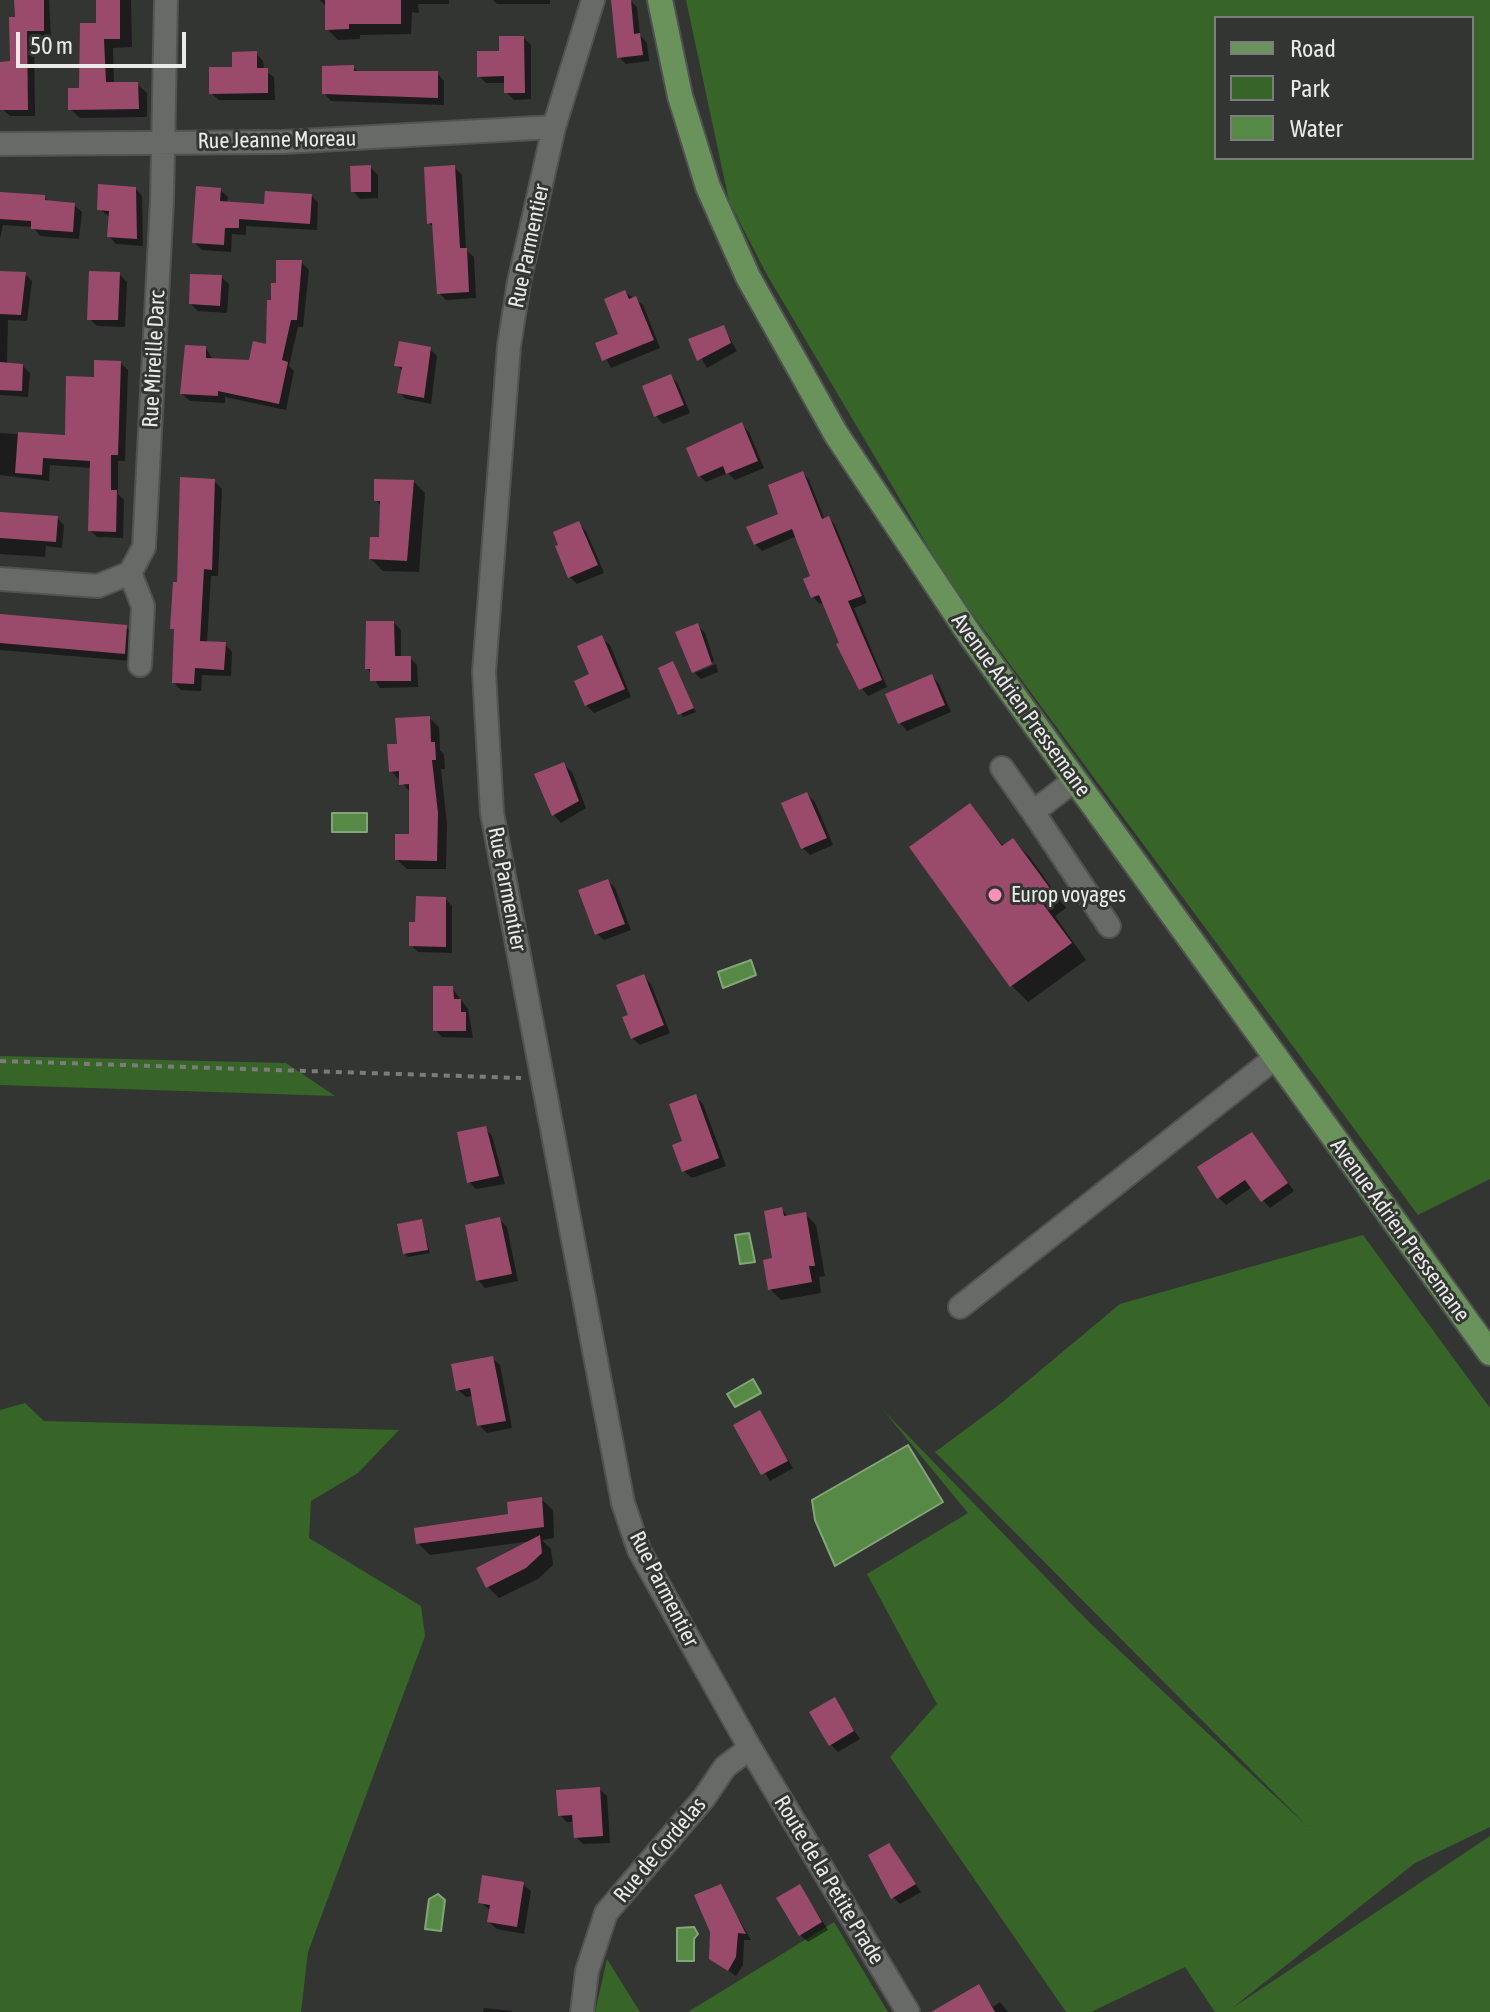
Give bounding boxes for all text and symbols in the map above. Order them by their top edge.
scale bar [20,16,190,66]
legend [1214,16,1474,160]
text: 50 m [30,32,73,59]
text: Road [1290,35,1336,62]
text: Park [1290,75,1330,102]
text: Water [1290,115,1343,142]
street label: Rue Jeanne Moreau [197,125,357,155]
street label: Rue Parmentier [503,182,555,310]
street label: Rue Mireille Darc [137,290,171,428]
street label: Avenue Adrien Pressemane [946,608,1096,802]
street label: Rue Parmentier [482,825,532,953]
place label: Europ voyages [1011,882,1126,908]
marker: Europ voyages [986,886,1004,904]
street label: Avenue Adrien Pressemane [1325,1133,1475,1327]
street label: Rue Parmentier [624,1527,704,1651]
street label: Route de la Petite Prade [768,1791,890,1969]
street label: Rue de Cordelas [608,1792,712,1908]

